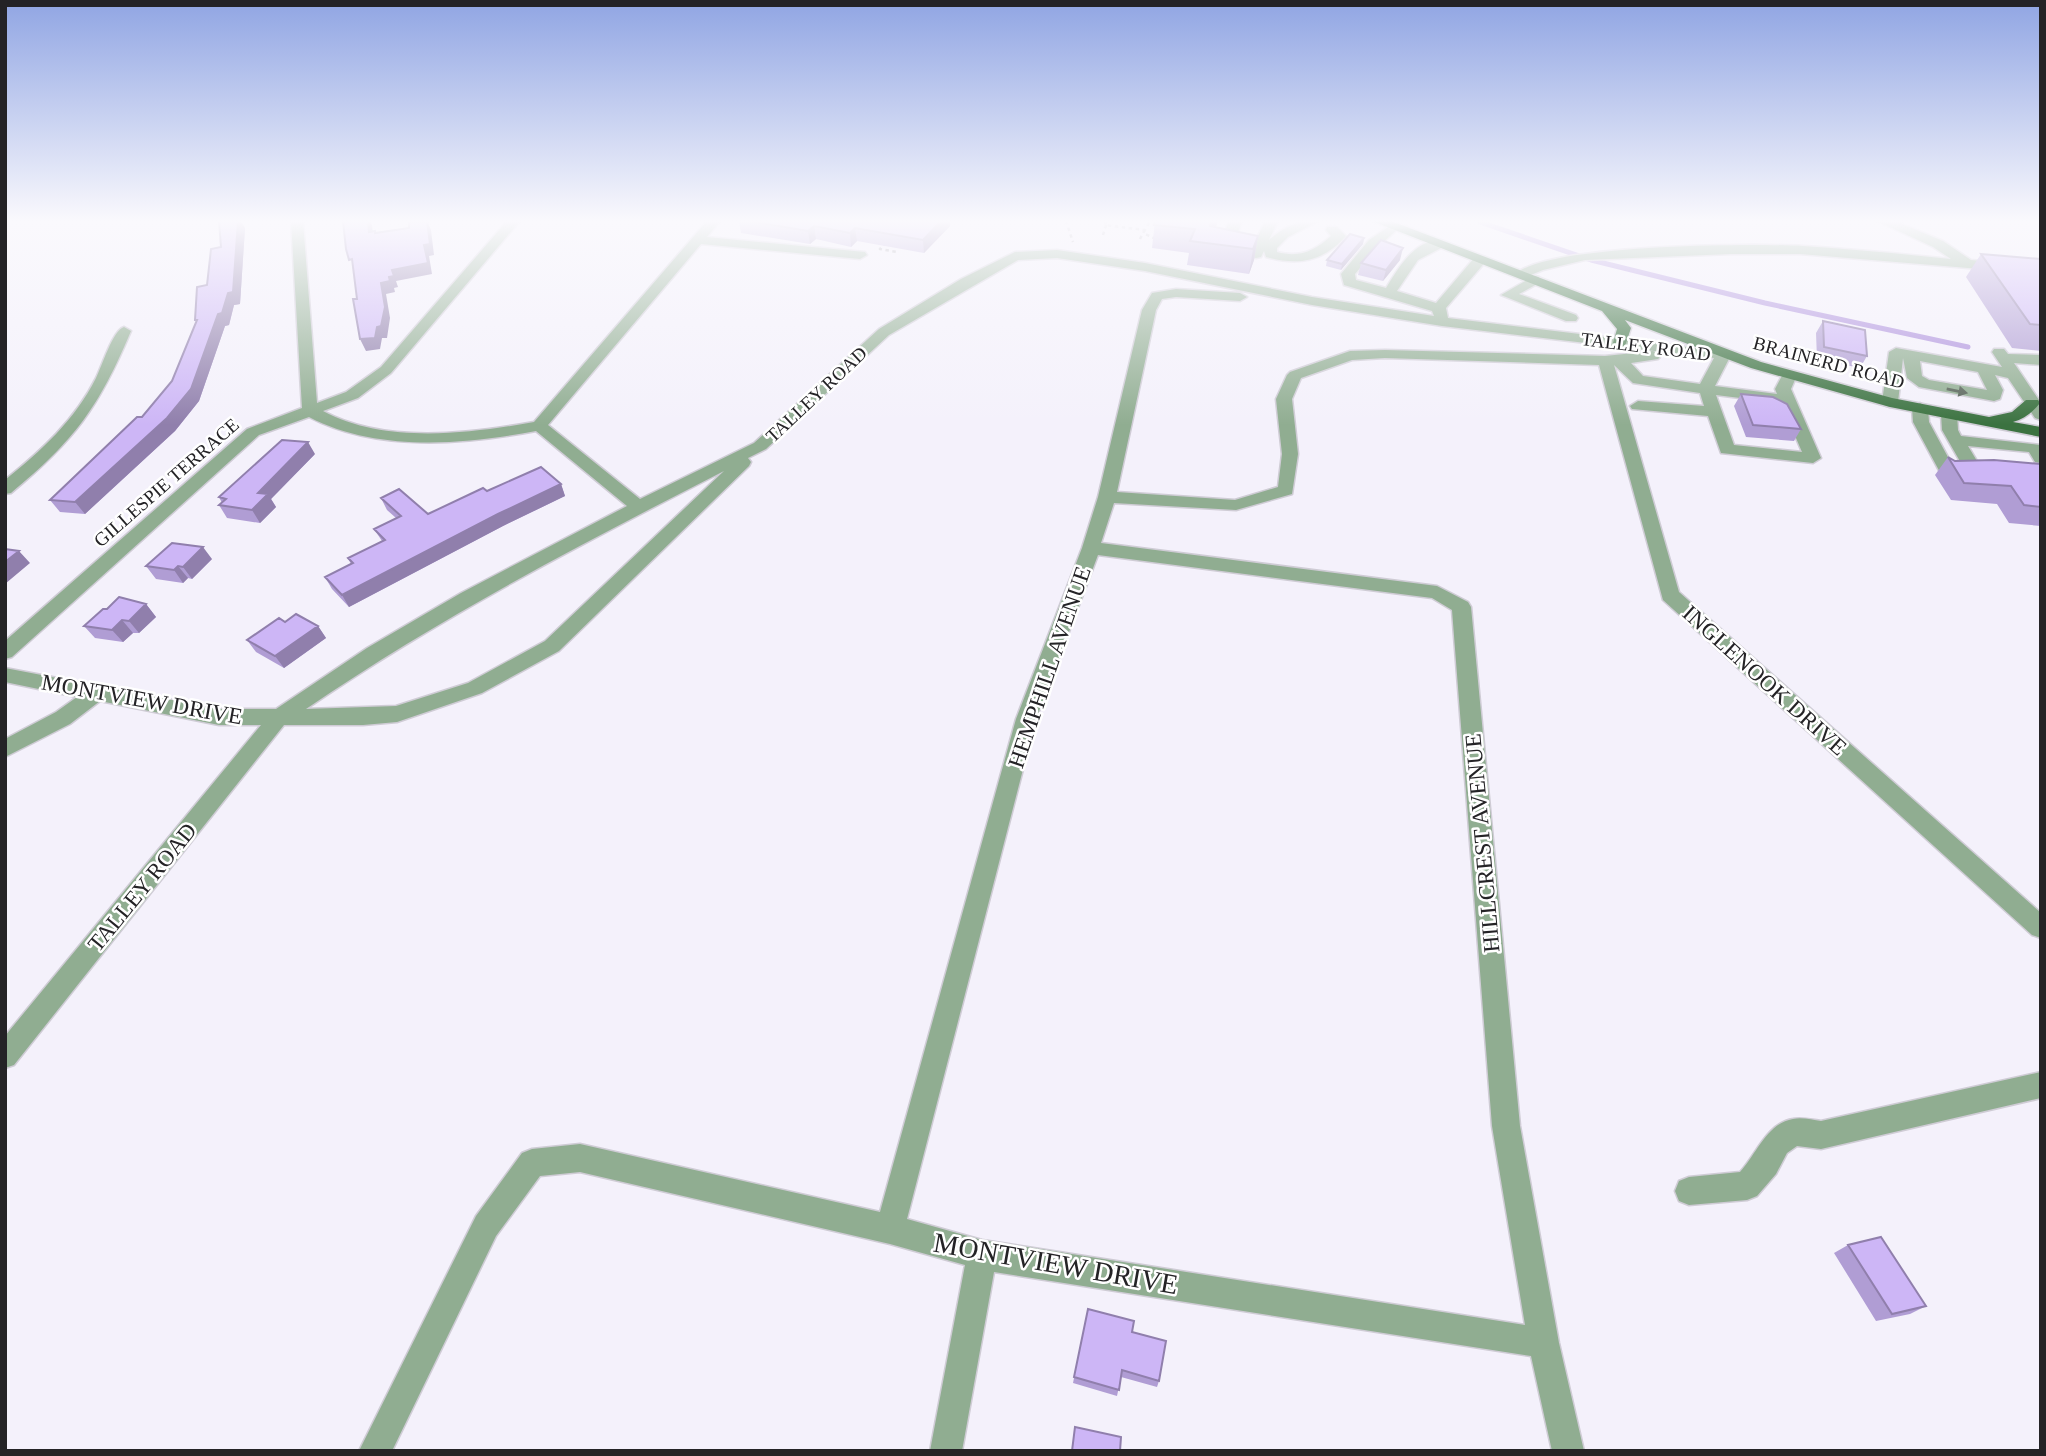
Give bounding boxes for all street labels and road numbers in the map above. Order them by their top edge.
street label: TALLEY ROAD [1580,328,1712,365]
street label: BRAINERD ROAD [1751,332,1907,393]
street label: TALLEY ROAD [762,342,871,446]
street label: GILLESPIE TERRACE [90,414,243,551]
street label: HEMPHILL AVENUE [1003,563,1096,771]
street label: INGLENOOK DRIVE [1678,600,1852,760]
street label: MONTVIEW DRIVE [40,670,244,729]
street label: HILLCREST AVENUE [1460,732,1505,953]
street label: TALLEY ROAD [83,818,202,956]
street label: MONTVIEW DRIVE [931,1227,1181,1300]

